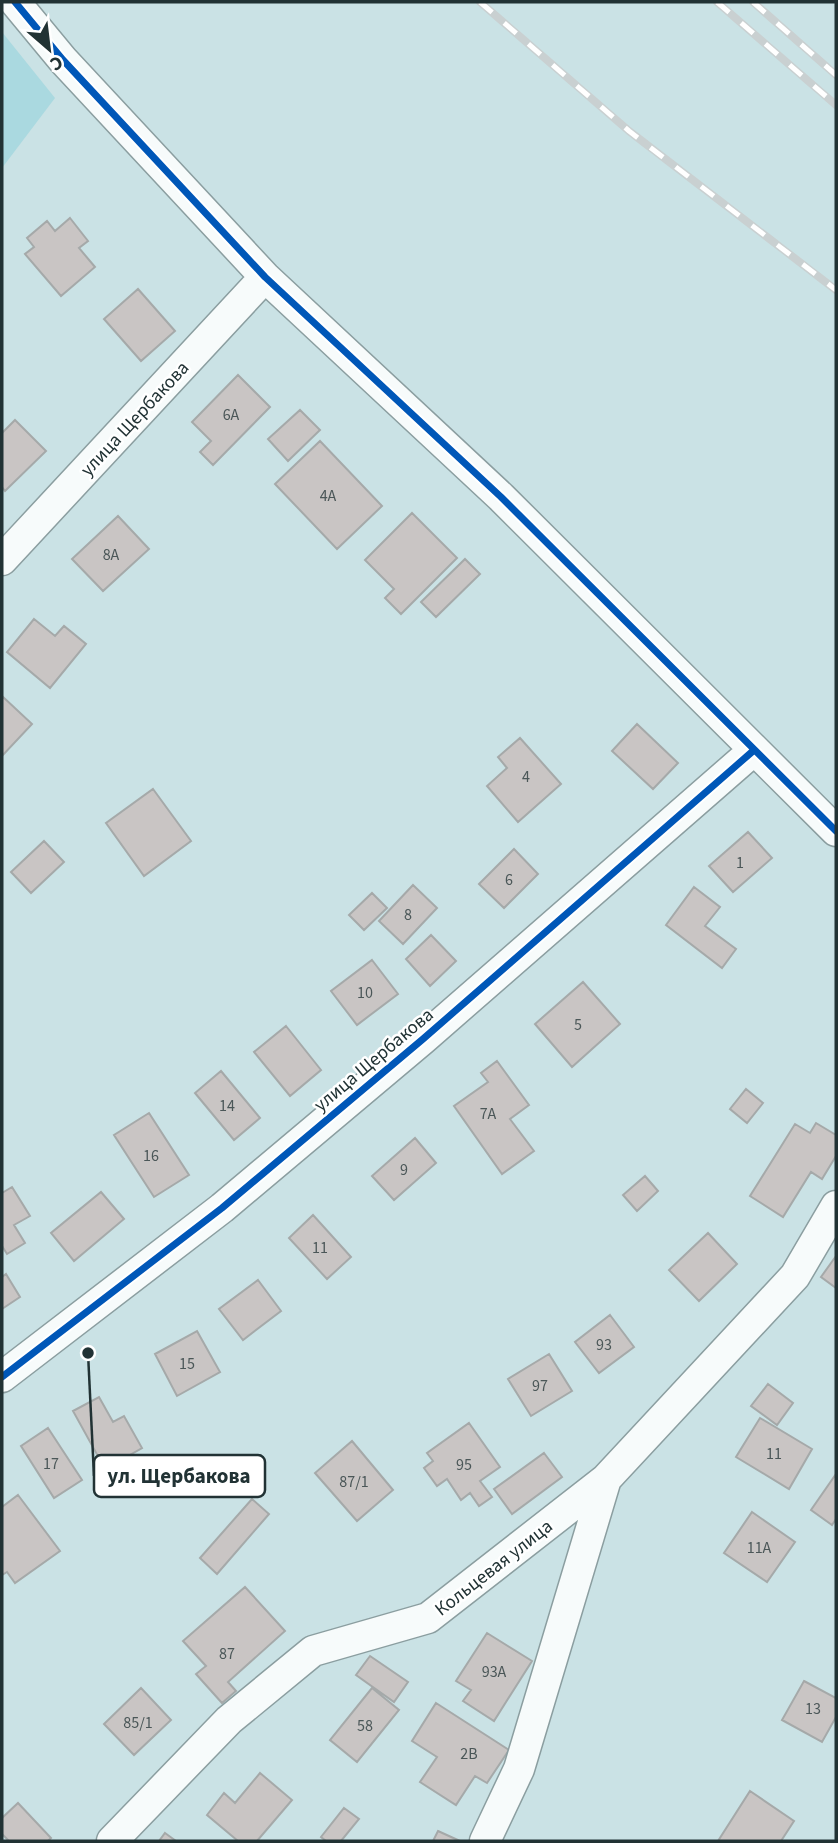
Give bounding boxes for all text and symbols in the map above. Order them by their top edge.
north arrow [14,14,84,84]
text: С [45,48,67,77]
street label: улица Щербакова [74,355,196,483]
house number: 6А [223,404,240,426]
house number: 4А [320,485,337,507]
house number: 8А [103,544,120,566]
house number: 4 [522,766,530,788]
house number: 1 [736,852,744,874]
house number: 6 [505,869,513,891]
house number: 8 [404,904,412,926]
house number: 10 [357,982,373,1004]
street label: улица Щербакова [308,1002,440,1118]
house number: 5 [574,1014,582,1036]
house number: 14 [219,1095,235,1117]
house number: 7А [480,1103,497,1125]
house number: 16 [143,1145,159,1167]
house number: 9 [400,1159,408,1181]
house number: 11 [312,1237,328,1259]
house number: 93 [596,1334,612,1356]
house number: 15 [179,1353,195,1375]
house number: 97 [532,1375,548,1397]
house number: 11 [766,1443,782,1465]
house number: 17 [43,1453,59,1475]
house number: 95 [456,1454,472,1476]
callout: ул. Щербакова [94,1455,265,1497]
text: ул. Щербакова [107,1461,251,1491]
house number: 87/1 [339,1471,369,1493]
street label: Кольцевая улица [429,1513,559,1623]
house number: 11А [747,1537,772,1559]
house number: 87 [219,1643,235,1665]
house number: 93А [482,1661,507,1683]
house number: 13 [805,1698,821,1720]
house number: 85/1 [123,1712,153,1734]
house number: 58 [357,1715,373,1737]
house number: 2В [460,1743,478,1765]

